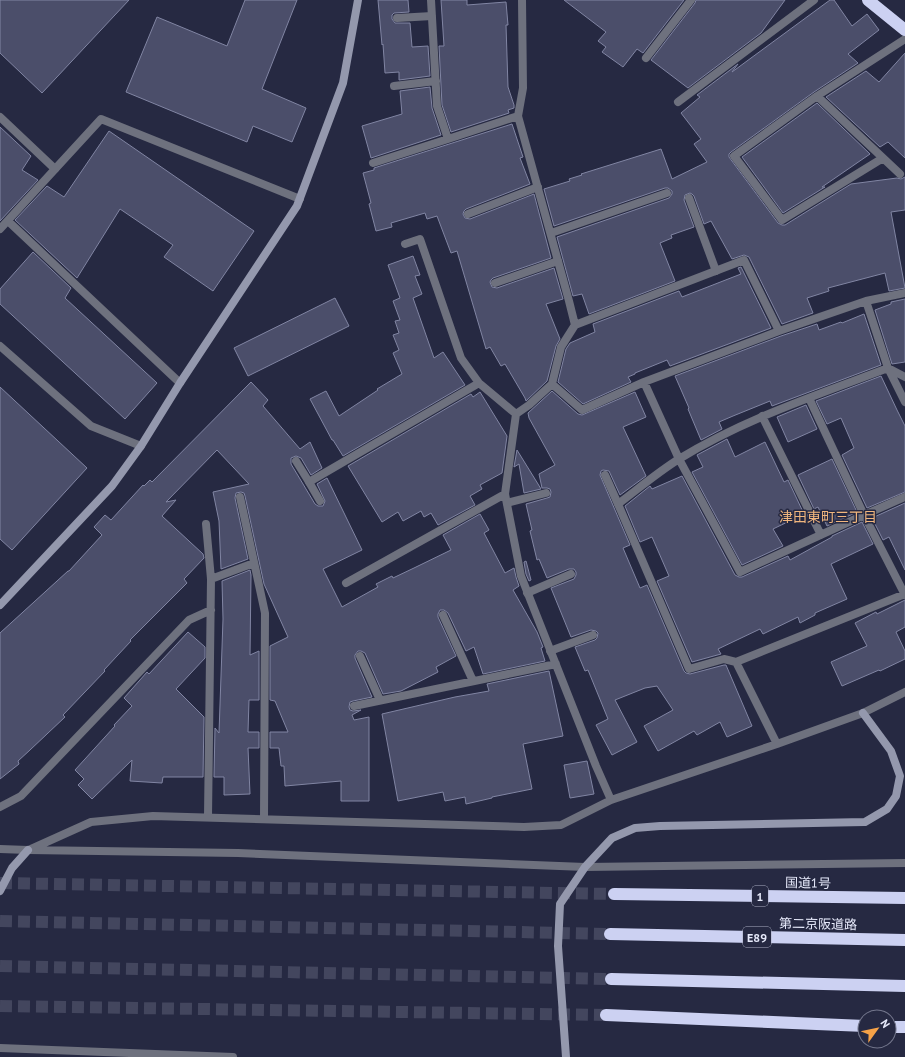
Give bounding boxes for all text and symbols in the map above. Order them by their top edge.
district label: 津田東町三丁目 [779,508,877,526]
street label: 国道1号 [785,874,831,892]
road number: 1 [752,886,768,906]
street label: 第二京阪道路 [779,915,857,933]
road number: E89 [743,927,771,947]
north arrow [857,1009,897,1049]
text: N [878,1017,893,1030]

